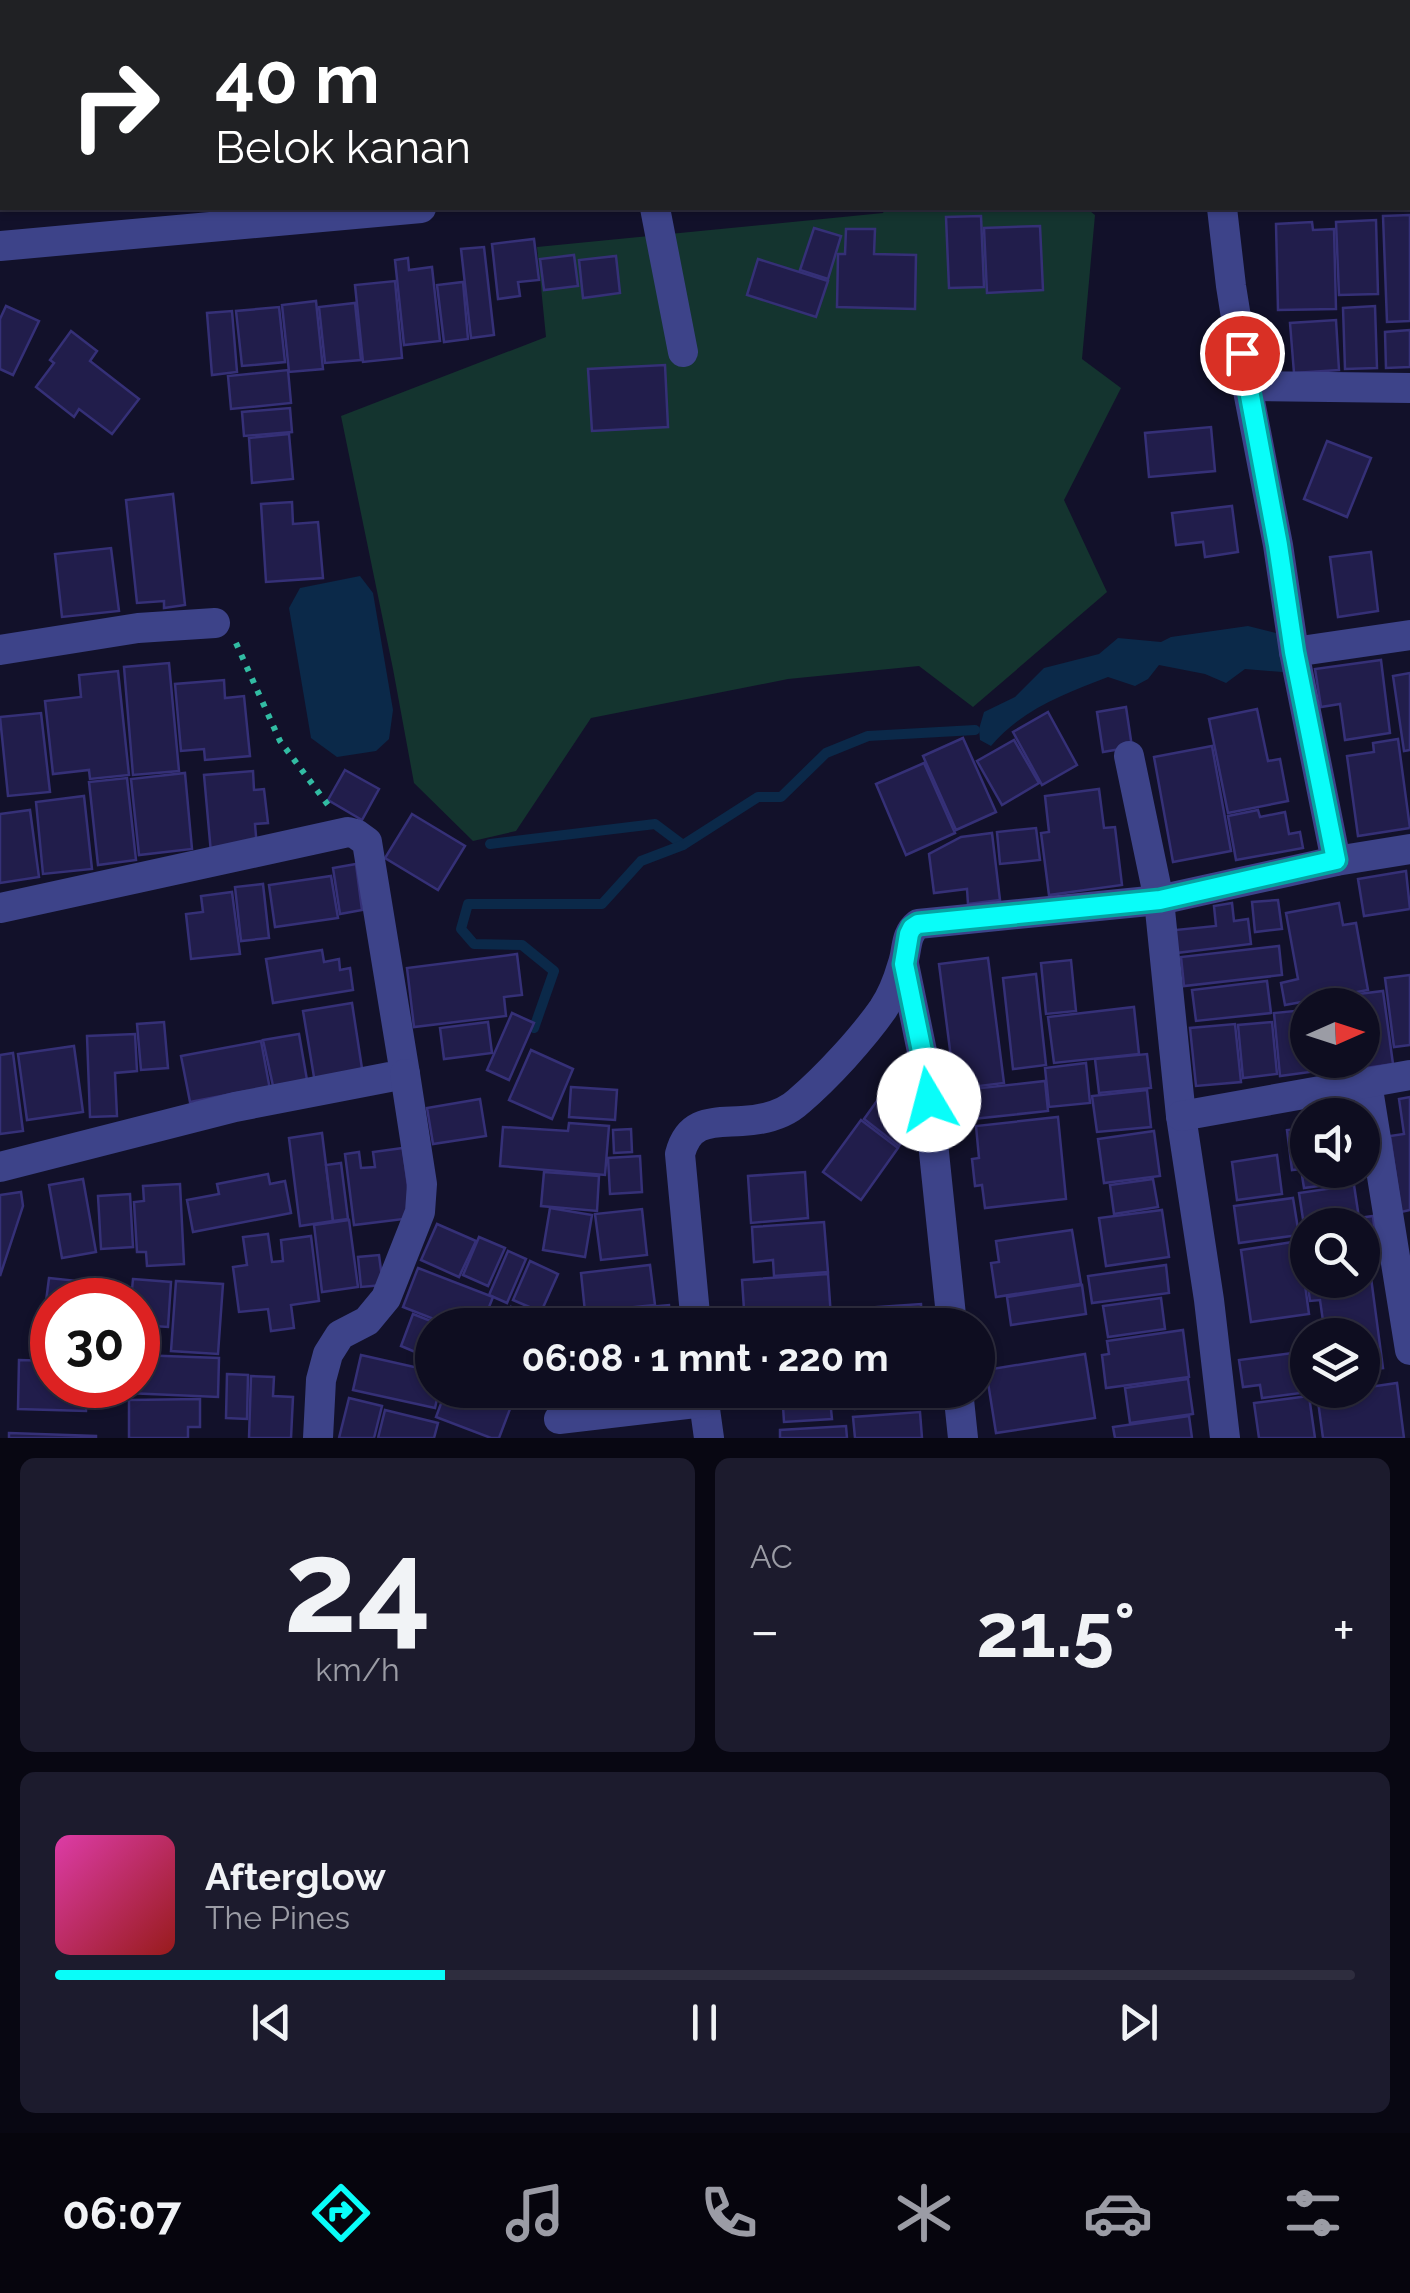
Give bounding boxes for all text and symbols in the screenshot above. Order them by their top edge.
text: 40 m [215,37,380,119]
icon: right [50,40,180,170]
text: Belok kanan [215,121,471,174]
pin [1200,311,1285,396]
icon: arrive [1215,326,1270,381]
north arrow [1290,988,1380,1078]
map controls [1290,988,1380,1408]
position arrow [877,1048,981,1152]
button: sound [1290,1098,1380,1188]
button: search [1290,1208,1380,1298]
speed limit sign: 30 [30,1278,160,1408]
button: layers [1290,1318,1380,1408]
text: 06:08 · 1 mnt · 220 m [521,1335,889,1380]
text: 24 [284,1510,431,1662]
text: AC [750,1538,793,1575]
text: 21.5° [976,1586,1135,1675]
text: − [750,1598,780,1663]
text: + [1332,1598,1355,1663]
text: km/h [315,1651,400,1688]
text: Afterglow [205,1854,386,1899]
text: The Pines [205,1899,350,1936]
icon: previous [244,1995,299,2050]
icon: pause [677,1995,732,2050]
icon: next [1111,1995,1166,2050]
icon: directions [306,2178,376,2248]
icon: music [500,2178,570,2248]
icon: phone [694,2178,764,2248]
icon: climate [889,2178,959,2248]
icon: car [1083,2178,1153,2248]
icon: filters [1278,2178,1348,2248]
text: 06:07 [62,2187,181,2240]

